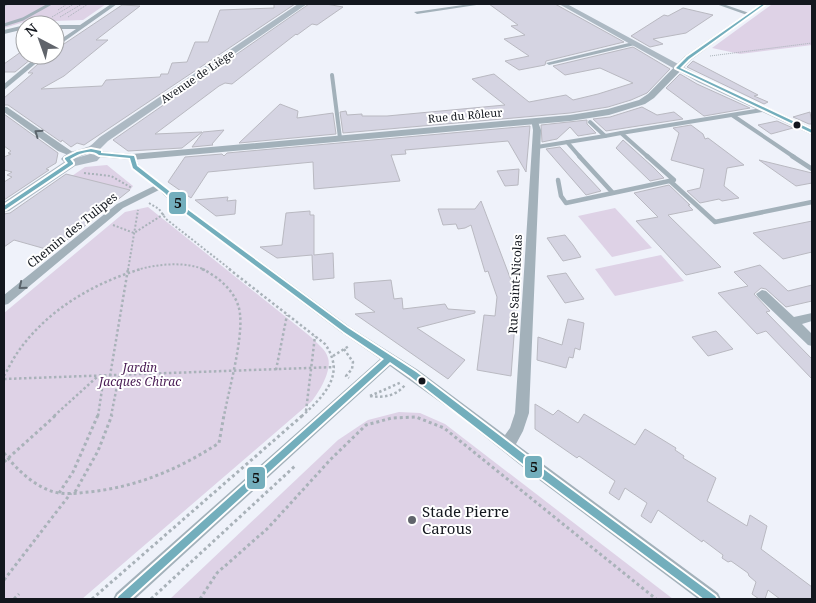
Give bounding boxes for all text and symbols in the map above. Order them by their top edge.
north arrow [15,15,65,65]
text: N [21,19,42,41]
street label: Avenue de Liège [157,46,237,106]
street label: Rue du Rôleur [427,104,504,126]
unlabelled marker [792,120,802,130]
one-way arrow [34,130,44,139]
street label: Chemin des Tulipes [23,188,121,272]
line badge: 5 [168,191,187,215]
text: 5 [174,193,182,212]
street label: Rue Saint-Nicolas [504,234,526,334]
one-way arrow [19,281,28,289]
park label: Jardin Jacques Chirac [97,359,181,390]
unlabelled marker [417,376,427,386]
line badge: 5 [524,455,543,479]
text: 5 [530,457,538,476]
line badge: 5 [246,466,266,490]
text: 5 [252,468,260,487]
place label: Stade Pierre Carous [422,501,509,538]
marker: Stade Pierre Carous [406,514,418,526]

